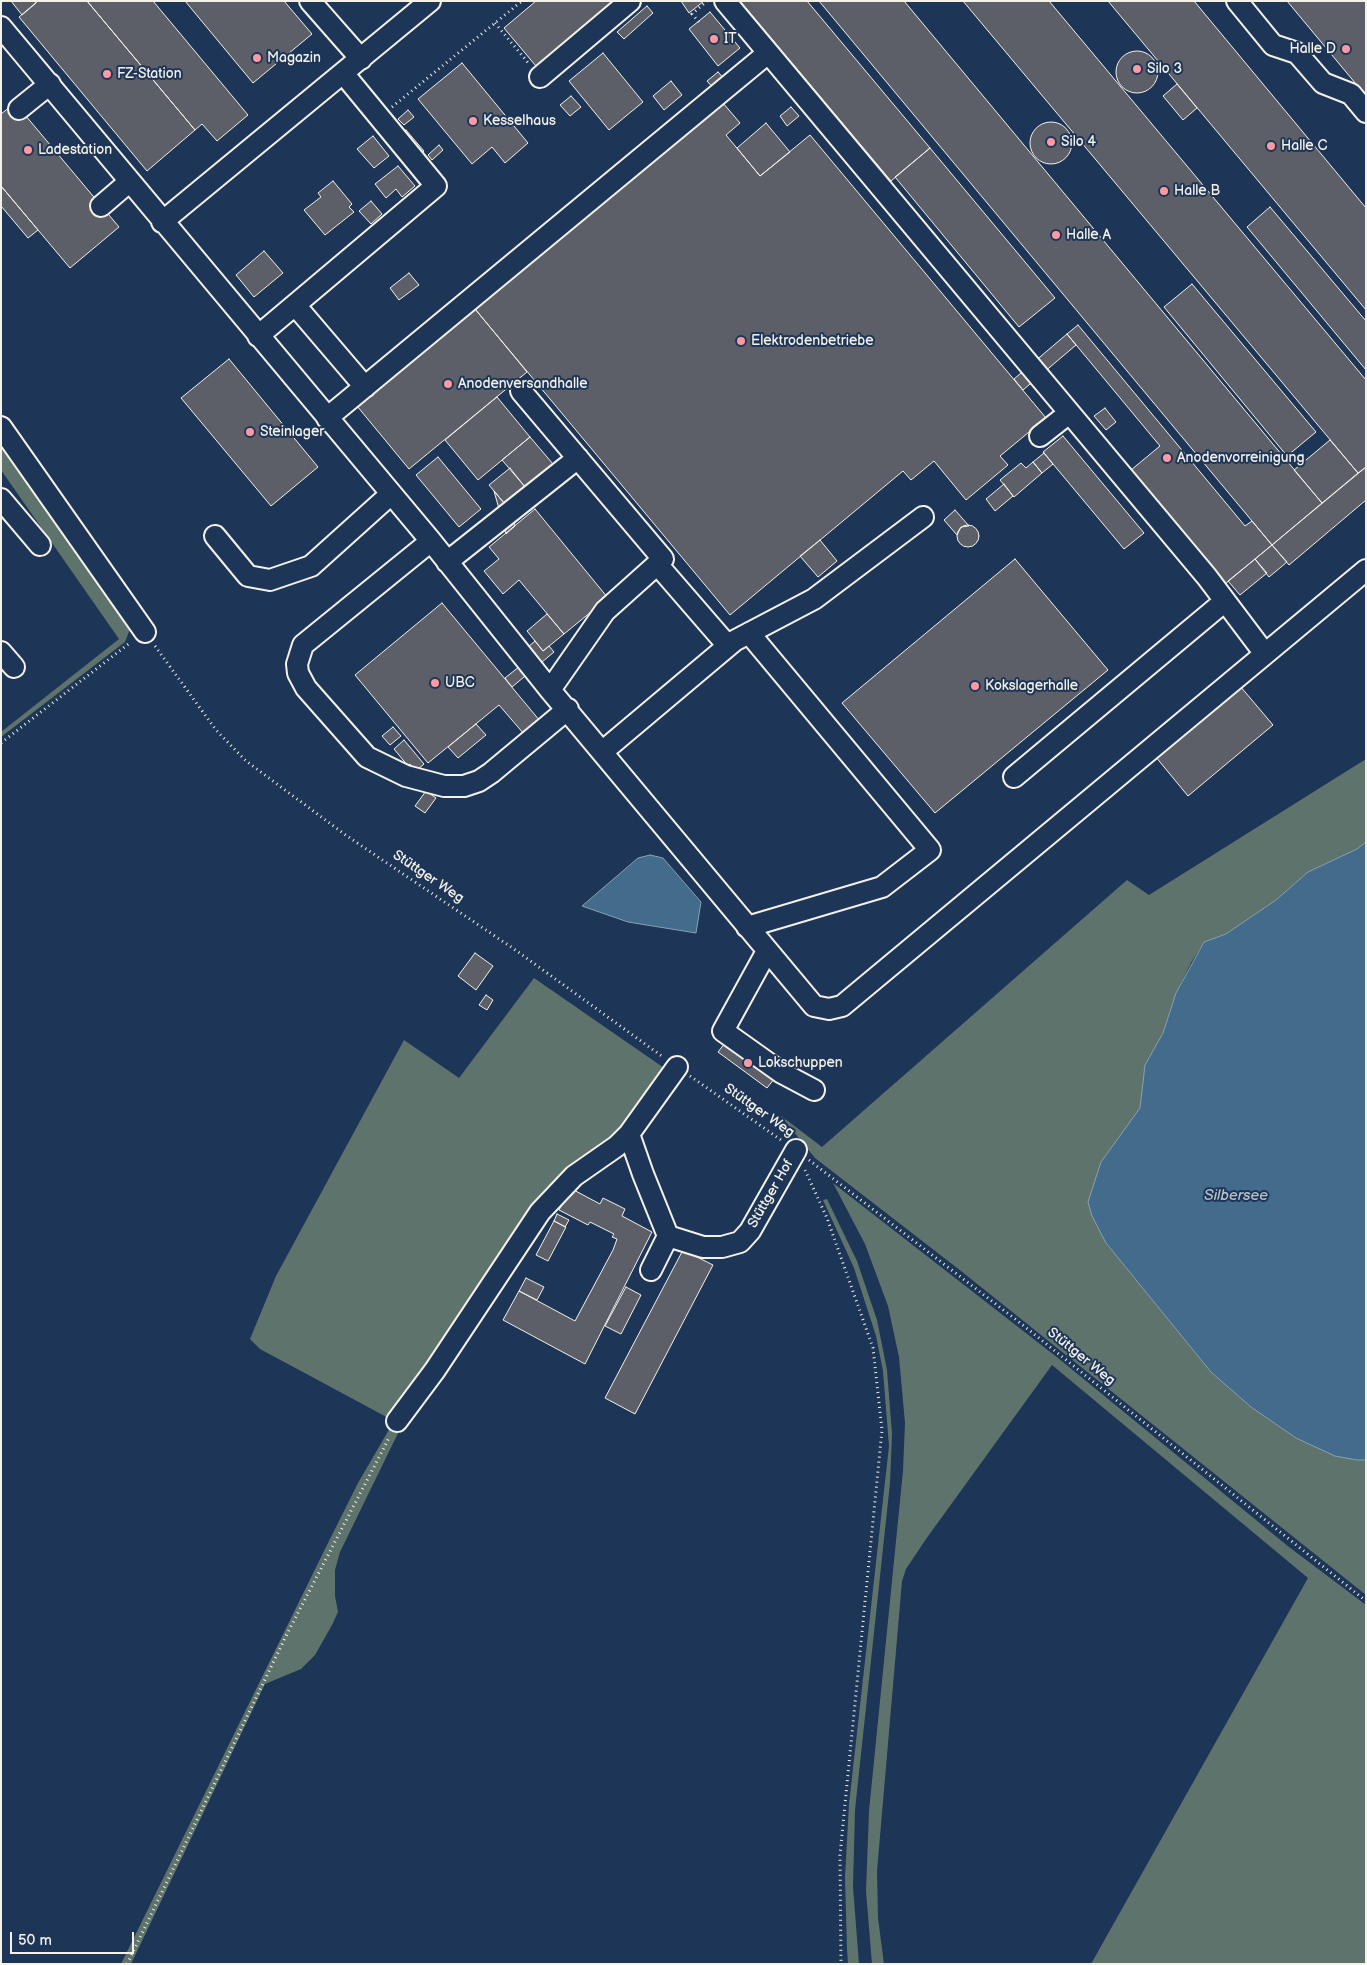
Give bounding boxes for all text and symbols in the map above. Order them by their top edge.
place label: IT [724,31,737,47]
marker: IT [708,33,720,45]
place label: Halle D [1289,41,1336,57]
marker: Halle D [1340,43,1352,55]
place label: Magazin [267,50,321,66]
marker: Magazin [251,52,263,64]
place label: Silo 3 [1147,61,1182,77]
marker: Silo 3 [1131,63,1143,75]
place label: FZ-Station [117,66,182,82]
marker: FZ-Station [101,68,113,80]
place label: Kesselhaus [483,113,556,129]
marker: Kesselhaus [467,115,479,127]
place label: Silo 4 [1061,134,1096,150]
marker: Silo 4 [1045,136,1057,148]
place label: Halle C [1281,138,1327,154]
marker: Halle C [1265,140,1277,152]
place label: Ladestation [38,142,112,158]
marker: Ladestation [22,144,34,156]
place label: Halle B [1174,183,1220,199]
marker: Halle B [1158,185,1170,197]
place label: Halle A [1066,227,1111,243]
marker: Halle A [1050,229,1062,241]
place label: Elektrodenbetriebe [751,333,873,349]
marker: Elektrodenbetriebe [735,335,747,347]
place label: Anodenversandhalle [458,376,587,392]
marker: Anodenversandhalle [442,378,454,390]
place label: Steinlager [260,424,324,440]
marker: Steinlager [244,426,256,438]
place label: Anodenvorreinigung [1177,450,1305,466]
marker: Anodenvorreinigung [1161,452,1173,464]
place label: UBC [445,675,475,691]
marker: UBC [429,677,441,689]
place label: Kokslagerhalle [985,678,1078,694]
marker: Kokslagerhalle [969,680,981,692]
street label: Stüttger Weg [389,847,467,907]
place label: Lokschuppen [758,1055,843,1071]
marker: Lokschuppen [742,1057,754,1069]
street label: Stüttger Weg [720,1081,798,1141]
street label: Stüttger Hof [745,1157,797,1231]
water label: Silbersee [1204,1187,1268,1205]
street label: Stüttger Weg [1044,1325,1118,1389]
scale bar [12,1922,136,1954]
text: 50 m [18,1931,52,1950]

